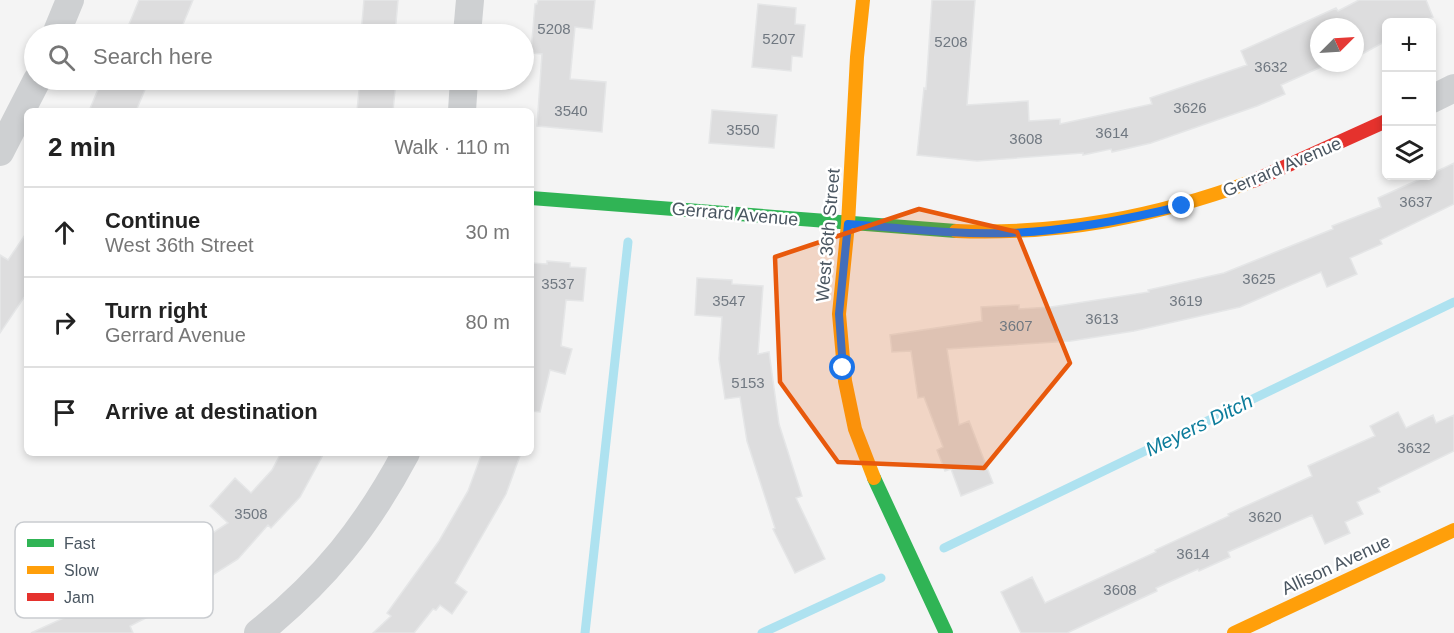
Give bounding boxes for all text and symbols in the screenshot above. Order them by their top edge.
north arrow [1310,18,1364,72]
map controls [1382,18,1436,180]
button: + [1382,18,1436,72]
house number: 5208 [537,20,571,37]
search box [24,24,534,90]
house number: 5207 [762,30,796,47]
house number: 5208 [934,33,968,50]
icon: search [45,41,78,74]
text: Search here [93,44,213,69]
house number: 3632 [1254,58,1288,75]
button: − [1382,72,1436,126]
house number: 3626 [1173,99,1207,116]
house number: 3540 [554,102,588,119]
house number: 3550 [726,121,760,138]
house number: 3614 [1095,124,1129,141]
button: layers [1382,126,1436,180]
house number: 3608 [1009,130,1043,147]
text: 2 min [48,132,116,162]
street label: Gerrard Avenue [1220,133,1344,201]
text: Walk · 110 m [394,136,510,158]
street label: West 36th Street [812,168,844,302]
route end [1168,192,1194,218]
house number: 3637 [1399,193,1433,210]
street label: Gerrard Avenue [671,199,799,229]
text: Continue [105,208,200,233]
icon: ahead [48,216,81,249]
text: 30 m [466,221,510,243]
text: West 36th Street [105,234,254,256]
house number: 3625 [1242,270,1276,287]
house number: 3537 [541,275,575,292]
house number: 3547 [712,292,746,309]
house number: 3619 [1169,292,1203,309]
text: Turn right [105,298,207,323]
icon: right [48,306,81,339]
house number: 3613 [1085,310,1119,327]
text: 80 m [466,311,510,333]
house number: 3607 [999,317,1033,334]
text: Gerrard Avenue [105,324,246,346]
route start [829,354,855,380]
house number: 5153 [731,374,765,391]
water label: Meyers Ditch [1142,390,1256,460]
icon: arrive [48,396,81,429]
text: Arrive at destination [105,399,318,424]
house number: 3632 [1397,439,1431,456]
house number: 3508 [234,505,268,522]
house number: 3620 [1248,508,1282,525]
legend [15,522,213,618]
street label: Allison Avenue [1278,531,1394,599]
text: Fast [64,535,96,552]
house number: 3614 [1176,545,1210,562]
text: Slow [64,562,99,579]
house number: 3608 [1103,581,1137,598]
text: Jam [64,589,94,606]

